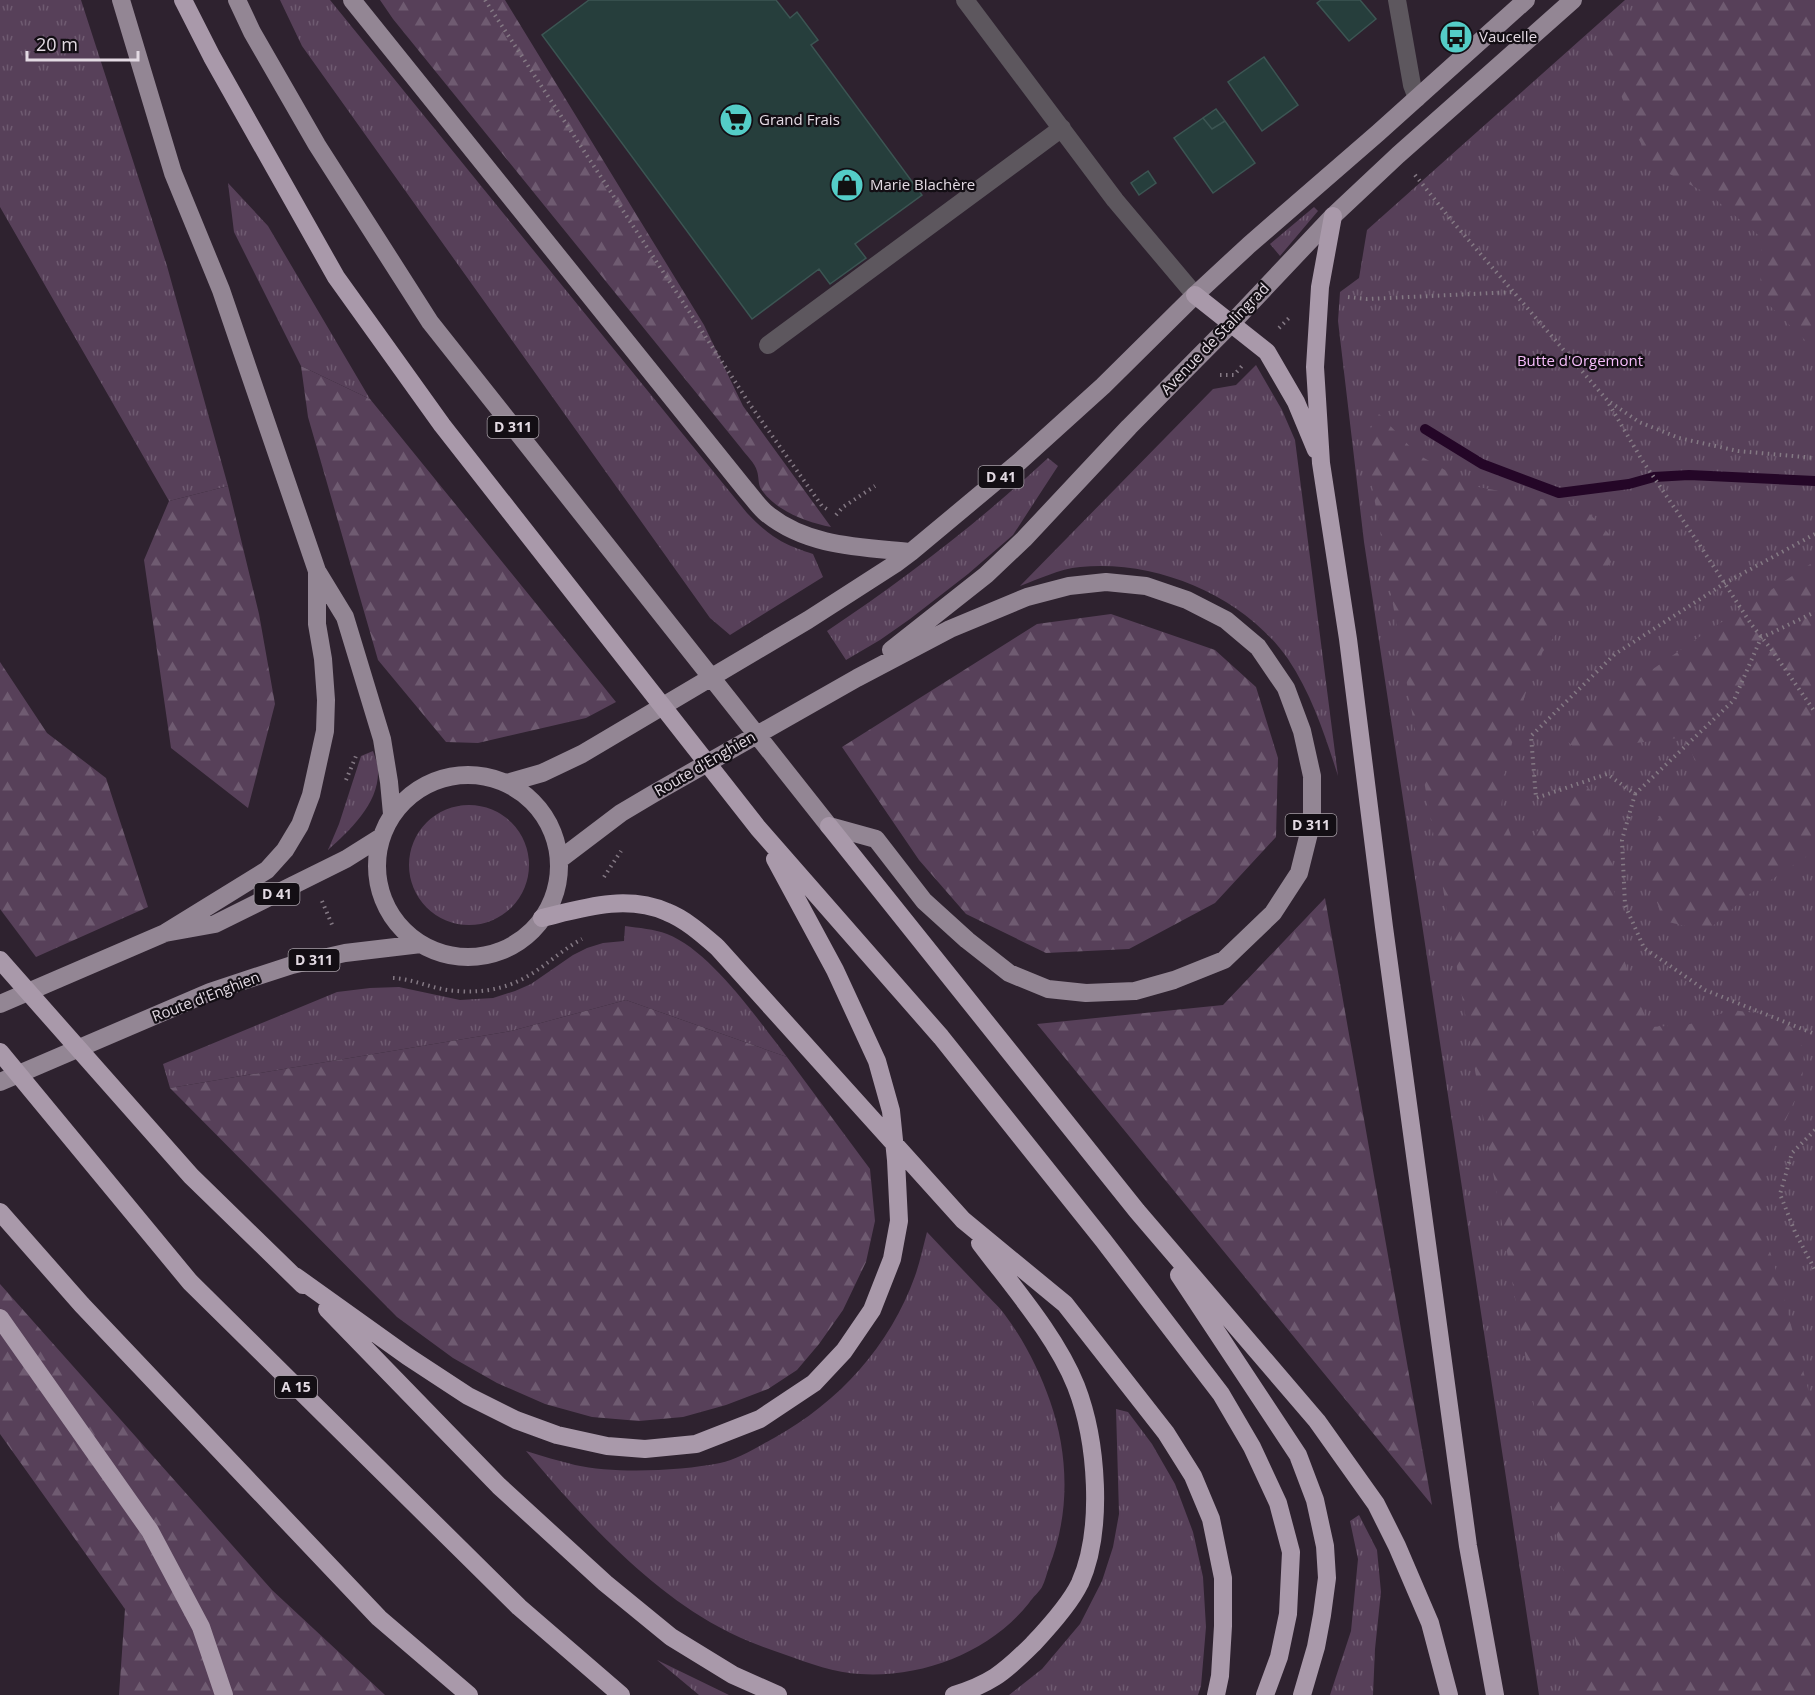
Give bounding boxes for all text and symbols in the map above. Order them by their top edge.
bus stop icon: Vaucelle [1438,19,1474,55]
scale bar [27,24,138,62]
place label: Vaucelle [1479,26,1537,46]
text: 20 m [36,32,78,56]
supermarket icon: Grand Frais [718,102,754,138]
place label: Grand Frais [759,109,840,129]
shop icon: Marie Blachère [829,167,865,203]
place label: Marie Blachère [870,174,975,194]
street label: Avenue de Stalingrad [1156,278,1273,399]
park label: Butte d'Orgemont [1517,350,1643,370]
road number: D 311 [488,416,538,438]
road number: D 41 [978,466,1024,488]
street label: Route d'Enghien [650,726,759,800]
road number: D 311 [1286,814,1336,836]
road number: D 41 [254,883,300,905]
road number: D 311 [288,949,340,971]
street label: Route d'Enghien [149,966,262,1026]
road number: A 15 [275,1376,317,1398]

